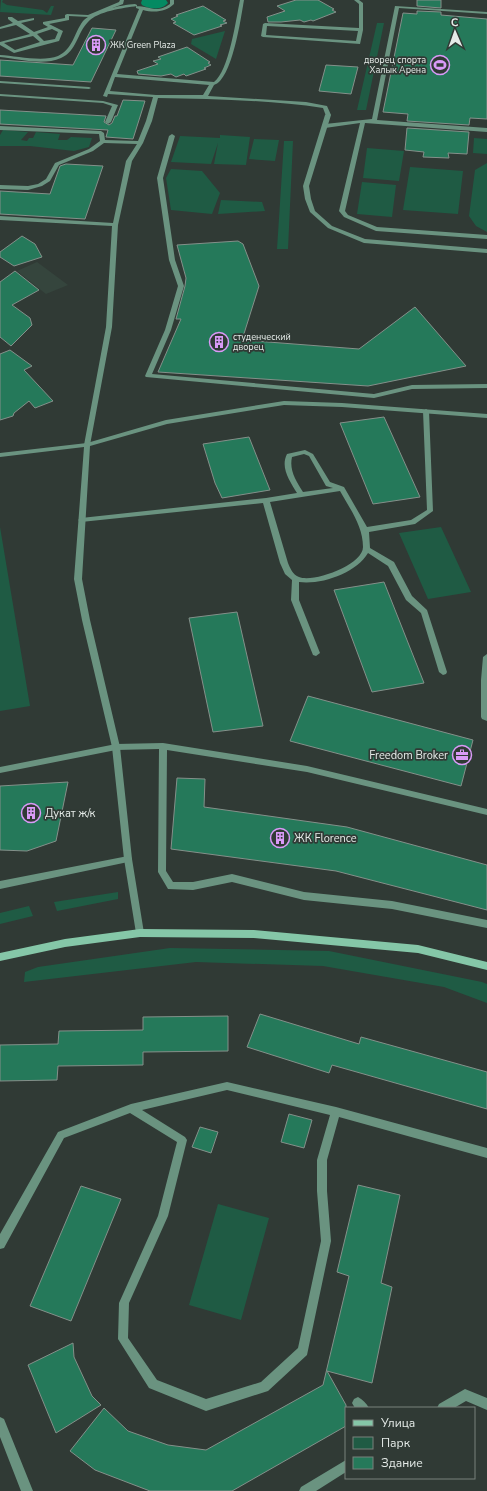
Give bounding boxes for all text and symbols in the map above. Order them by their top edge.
north arrow [435,12,475,52]
text: С [451,15,459,30]
building icon: ЖК Green Plaza [85,34,107,56]
place label: ЖК Green Plaza [110,39,176,51]
place label: дворец спорта Халык Арена [364,54,426,76]
sports icon: дворец спорта Халык Арена [429,54,451,76]
building icon: студенческий дворец [208,331,230,353]
place label: студенческий дворец [233,331,291,353]
office icon: Freedom Broker [451,744,473,766]
place label: Freedom Broker [369,748,448,763]
building icon: Дукат ж/к [20,802,42,824]
place label: Дукат ж/к [45,806,96,821]
building icon: ЖК Florence [269,827,291,849]
place label: ЖК Florence [294,831,357,846]
legend [345,1407,475,1479]
text: Улица [380,1415,415,1431]
text: Парк [381,1435,411,1451]
text: Здание [381,1455,423,1471]

